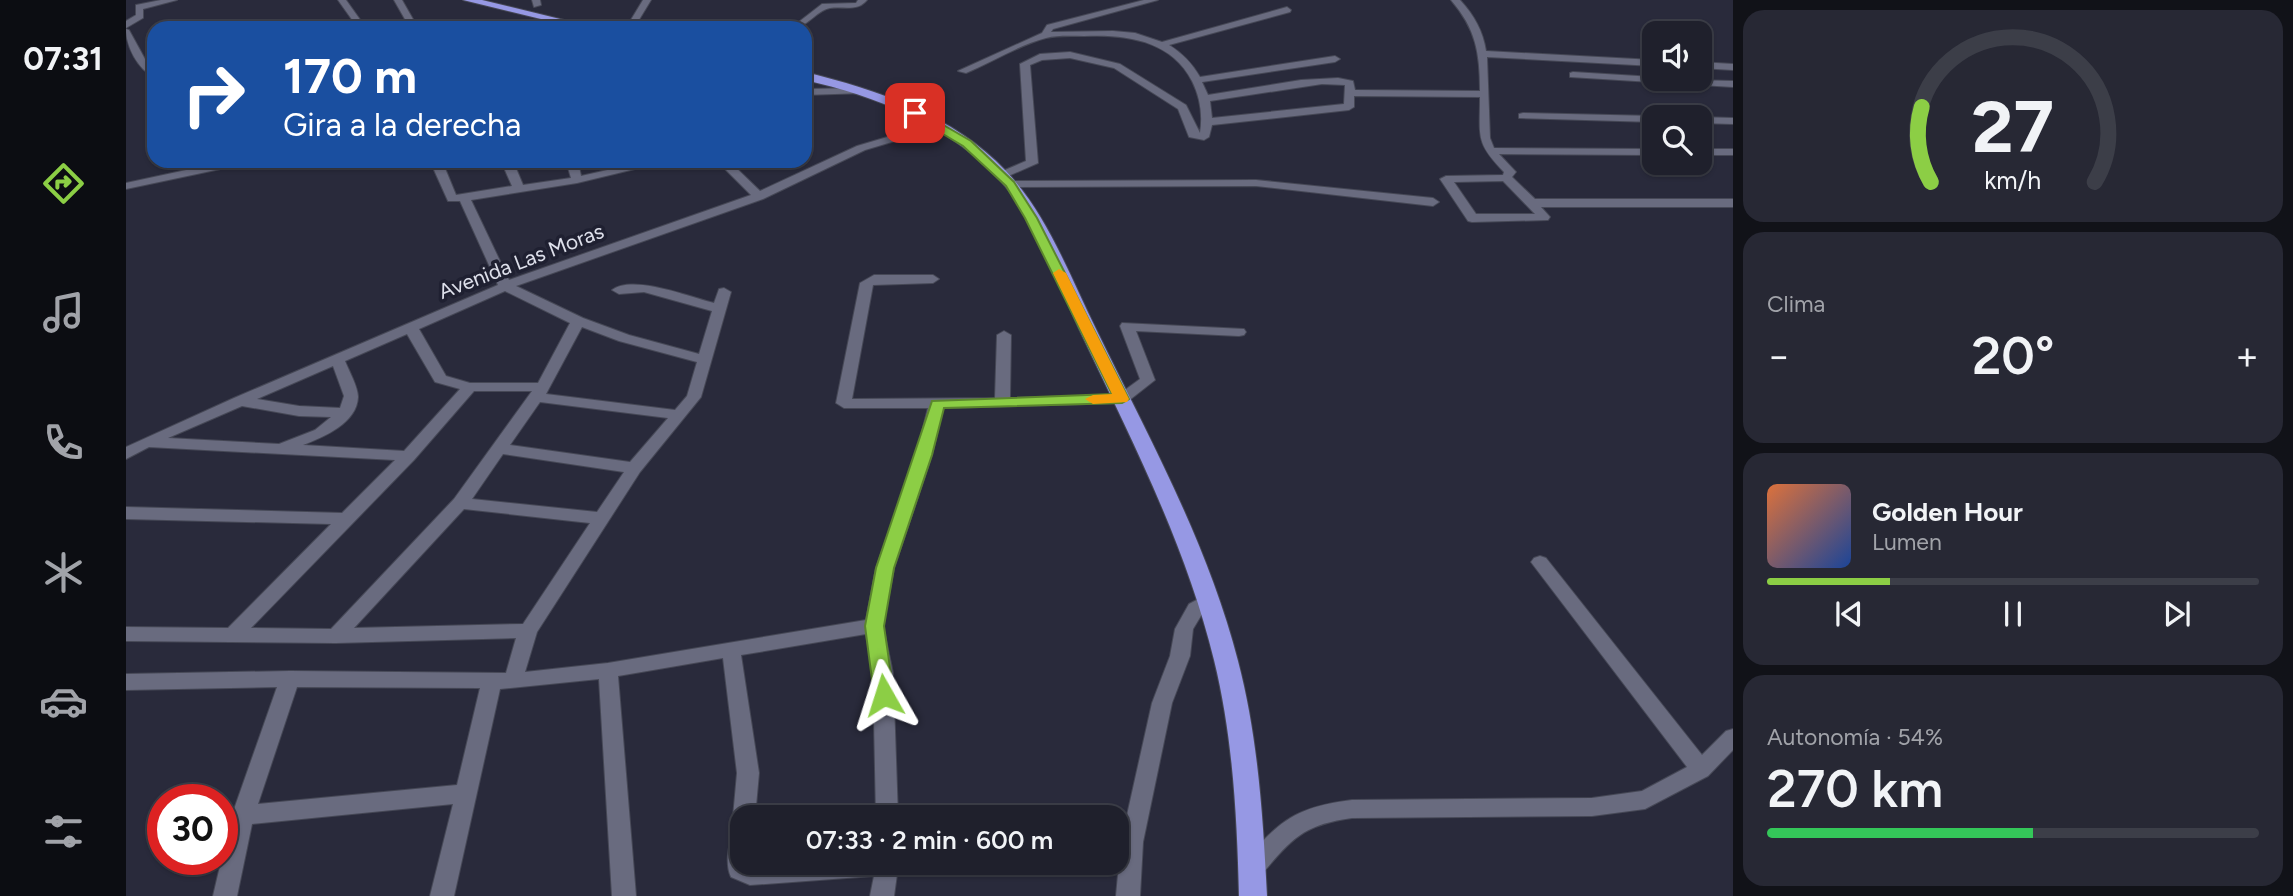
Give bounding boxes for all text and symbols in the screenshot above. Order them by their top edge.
map controls [1642,21,1712,175]
button: sound [1642,21,1712,91]
text: 07:31 [23,40,103,78]
text: 170 m [283,46,417,105]
icon: right [168,49,259,140]
pin [885,83,945,143]
text: 27 [1972,83,2054,170]
icon: arrive [896,94,934,132]
button: search [1642,105,1712,175]
text: Gira a la derecha [283,106,521,144]
icon: directions [39,159,88,208]
text: km/h [1984,165,2042,195]
street label: Avenida Las Moras [435,218,607,304]
icon: music [39,288,88,337]
text: Clima [1767,290,1825,318]
text: 20° [1972,325,2054,387]
text: − [1767,333,1791,379]
text: + [2235,333,2259,379]
icon: phone [39,418,88,467]
text: Golden Hour [1872,496,2023,528]
text: Lumen [1872,528,1942,556]
icon: climate [39,548,88,597]
icon: previous [1830,595,1868,633]
icon: pause [1994,595,2032,633]
icon: next [2158,595,2196,633]
position arrow [847,658,921,732]
icon: car [39,677,88,726]
text: Autonomía · 54% [1767,723,1943,751]
text: 270 km [1767,758,1943,820]
speed limit sign: 30 [147,784,238,875]
icon: filters [39,807,88,856]
text: 07:33 · 2 min · 600 m [806,824,1053,856]

